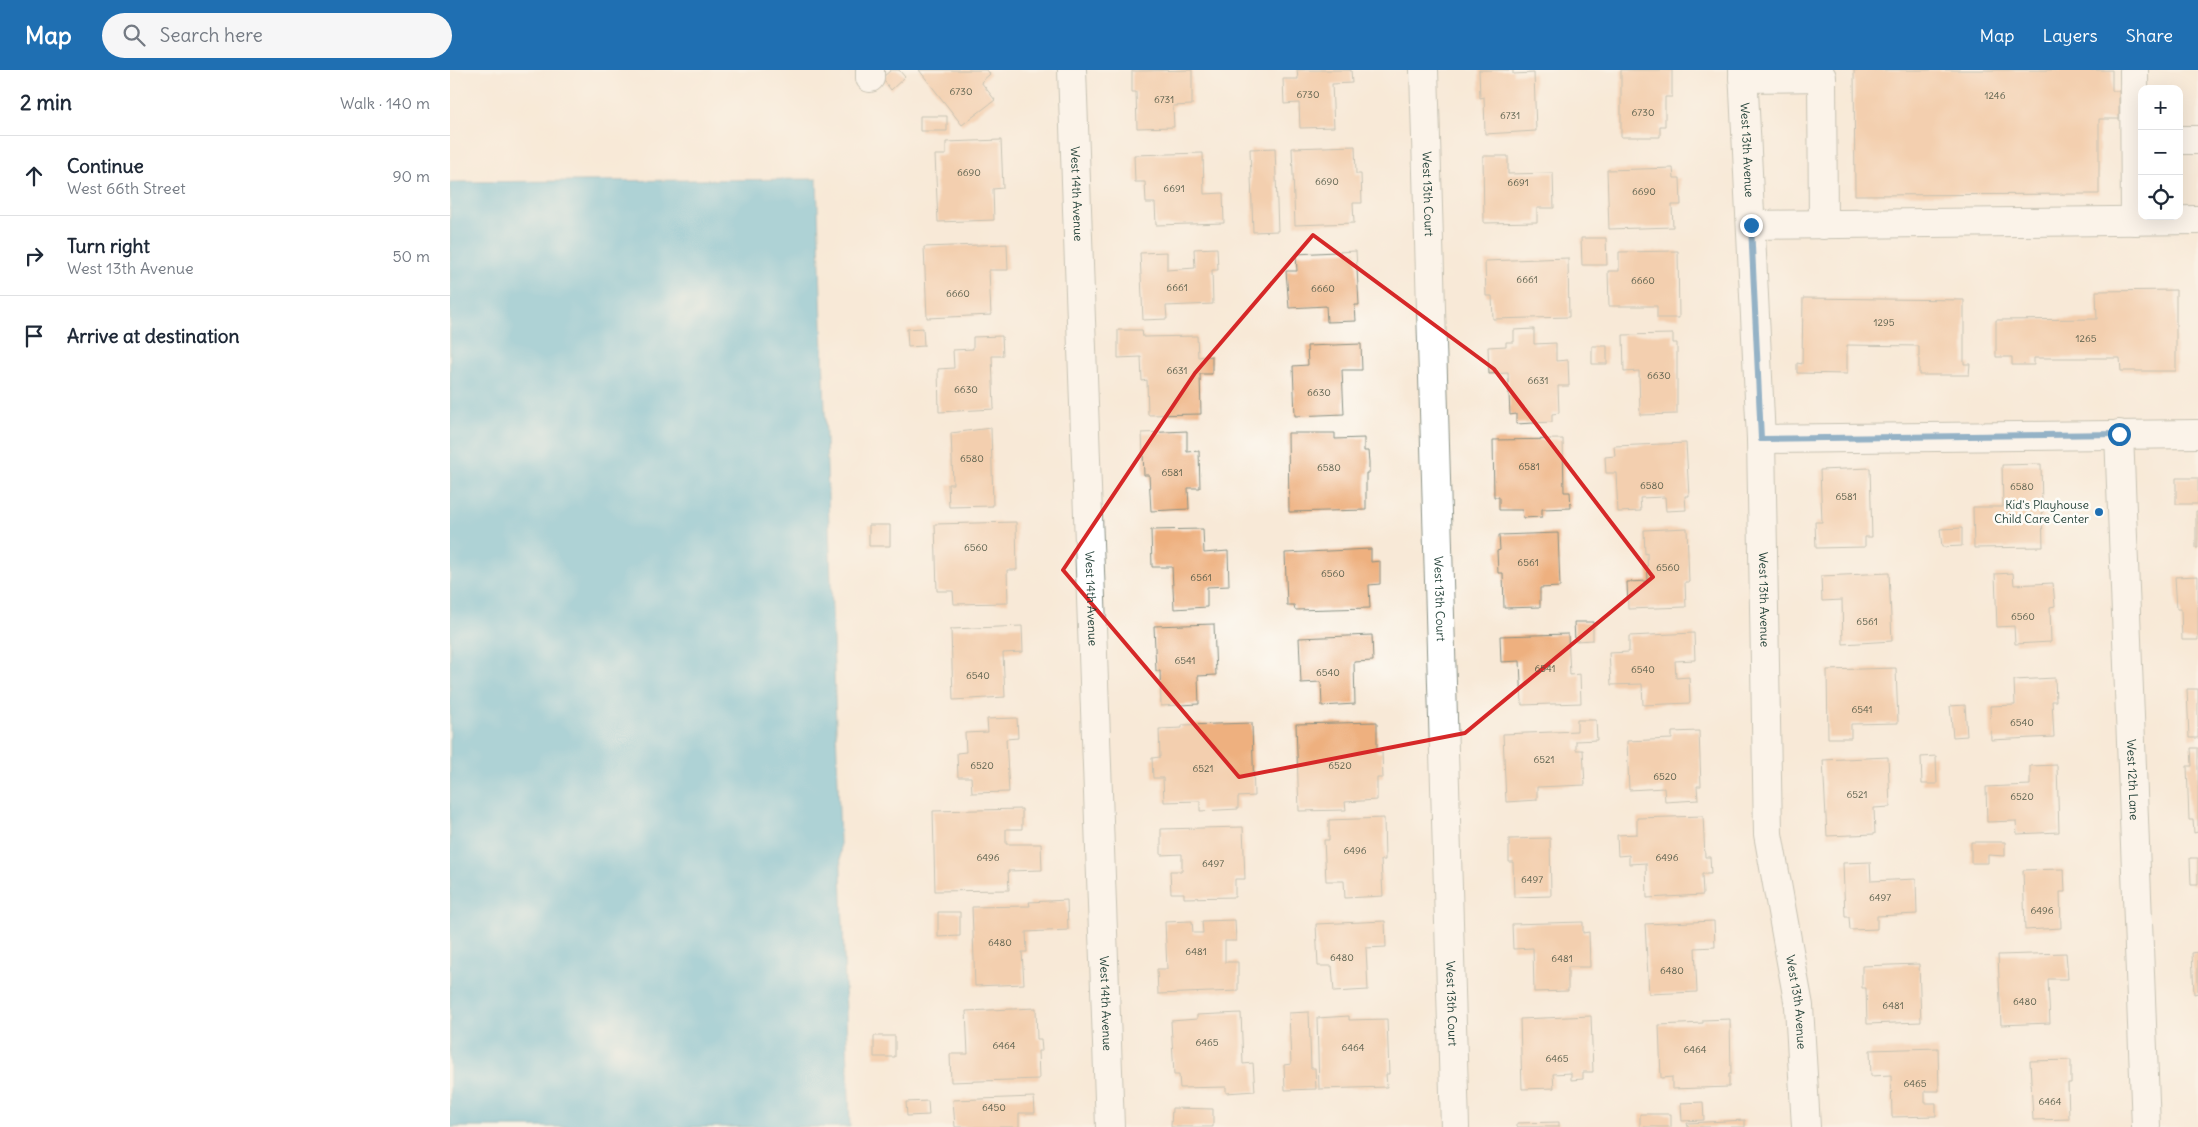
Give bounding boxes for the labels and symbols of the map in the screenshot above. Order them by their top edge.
house number: 6730 [950,85,972,98]
house number: 6730 [1297,88,1319,101]
house number: 1246 [1985,89,2006,102]
house number: 6731 [1154,93,1174,106]
street label: West 13th Avenue [1738,102,1757,198]
house number: 6730 [1632,106,1654,119]
house number: 6731 [1500,109,1520,122]
street label: West 14th Avenue [1068,146,1086,242]
street label: West 13th Court [1419,151,1437,237]
house number: 6690 [957,166,981,179]
house number: 6690 [1315,175,1339,188]
house number: 6691 [1507,176,1529,189]
house number: 6691 [1163,182,1185,195]
house number: 6690 [1632,185,1656,198]
route end [1740,214,1763,237]
house number: 6661 [1516,273,1538,286]
house number: 6660 [1631,274,1655,287]
house number: 6661 [1166,281,1188,294]
house number: 6660 [1311,282,1335,295]
house number: 6660 [946,287,970,300]
house number: 1295 [1874,316,1895,329]
house number: 1265 [2076,332,2097,345]
house number: 6631 [1166,364,1188,377]
house number: 6630 [1647,369,1671,382]
house number: 6631 [1527,374,1549,387]
house number: 6630 [954,383,978,396]
house number: 6630 [1307,386,1331,399]
route start [2108,423,2131,446]
house number: 6580 [960,452,984,465]
house number: 6581 [1518,460,1540,473]
house number: 6580 [1317,461,1341,474]
house number: 6581 [1161,466,1183,479]
house number: 6580 [1640,479,1664,492]
house number: 6580 [2010,480,2034,493]
house number: 6581 [1835,490,1857,503]
place label: Kid's Playhouse Child Care Center [1994,497,2089,526]
marker: Kid's Playhouse Child Care Center [2093,506,2105,518]
house number: 6560 [964,541,988,554]
street label: West 14th Avenue [1082,551,1101,646]
street label: West 13th Avenue [1756,552,1773,647]
street label: West 13th Court [1431,556,1449,642]
house number: 6561 [1517,556,1539,569]
house number: 6560 [1656,561,1680,574]
house number: 6560 [1321,567,1345,580]
house number: 6561 [1190,571,1212,584]
house number: 6560 [2011,610,2035,623]
house number: 6561 [1856,615,1878,628]
house number: 6541 [1174,654,1196,667]
house number: 6541 [1534,662,1556,675]
house number: 6540 [1631,663,1655,676]
house number: 6540 [1316,666,1340,679]
house number: 6540 [966,669,990,682]
house number: 6541 [1851,703,1873,716]
house number: 6540 [2010,716,2034,729]
street label: West 12th Lane [2124,739,2142,821]
house number: 6521 [1534,753,1554,766]
house number: 6520 [970,759,994,772]
house number: 6520 [1328,759,1352,772]
house number: 6521 [1193,762,1213,775]
house number: 6520 [1653,770,1677,783]
house number: 6521 [1847,788,1867,801]
house number: 6520 [2010,790,2034,803]
house number: 6496 [1343,844,1367,857]
house number: 6496 [976,851,1000,864]
house number: 6496 [1655,851,1679,864]
house number: 6497 [1202,857,1224,870]
house number: 6497 [1521,873,1543,886]
house number: 6497 [1869,891,1891,904]
house number: 6496 [2030,904,2054,917]
house number: 6480 [988,936,1012,949]
house number: 6481 [1185,945,1207,958]
house number: 6480 [1330,951,1354,964]
house number: 6481 [1551,952,1573,965]
street label: West 13th Avenue [1783,954,1809,1050]
street label: West 14th Avenue [1097,956,1115,1051]
street label: West 13th Court [1443,961,1461,1046]
house number: 6480 [1660,964,1684,977]
house number: 6480 [2013,995,2037,1008]
house number: 6481 [1882,999,1904,1012]
house number: 6465 [1195,1036,1219,1049]
house number: 6464 [992,1039,1016,1052]
house number: 6464 [1341,1041,1365,1054]
house number: 6464 [1683,1043,1707,1056]
house number: 6465 [1545,1052,1569,1065]
house number: 6465 [1903,1077,1927,1090]
house number: 6464 [2038,1095,2062,1108]
house number: 6450 [982,1101,1006,1114]

